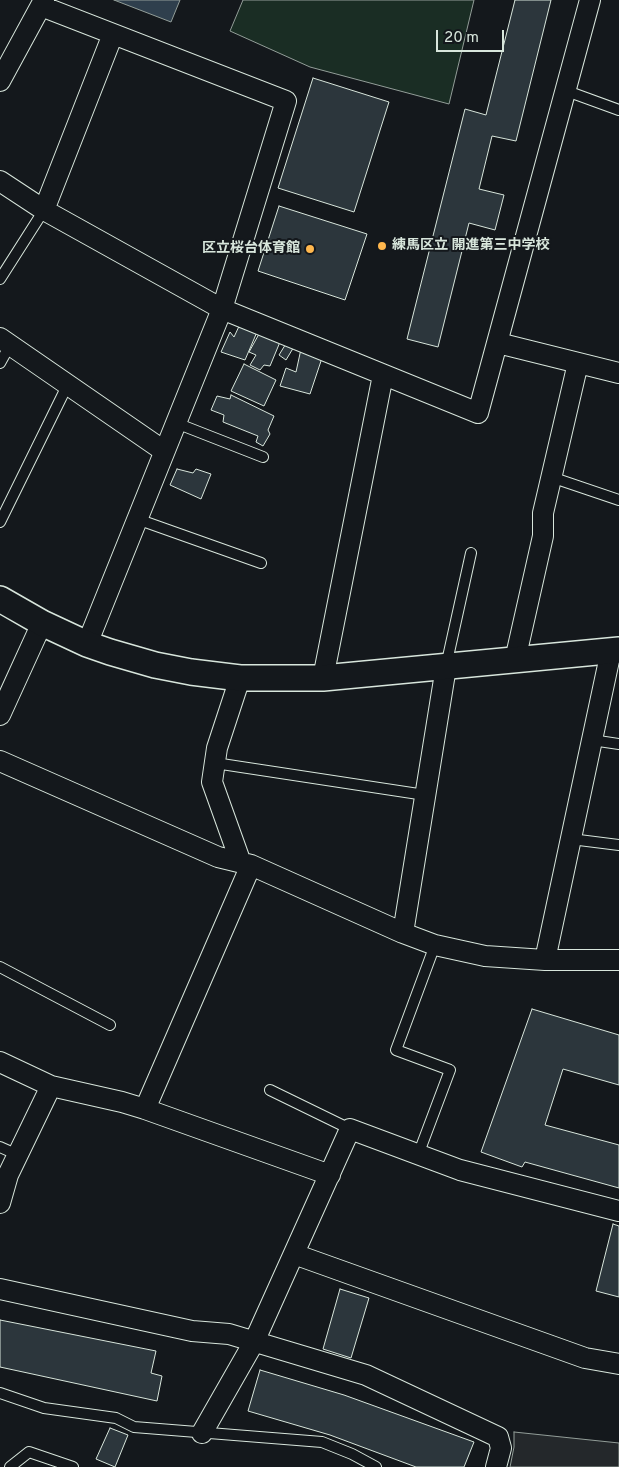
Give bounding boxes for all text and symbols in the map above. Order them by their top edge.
scale bar [439,20,506,52]
text: 20 m [444,29,479,48]
place label: 練馬区立 開進第三中学校 [392,238,549,254]
marker: 練馬区立 開進第三中学校 [376,240,388,252]
place label: 区立桜台体育館 [202,241,300,257]
marker: 区立桜台体育館 [304,243,316,255]

